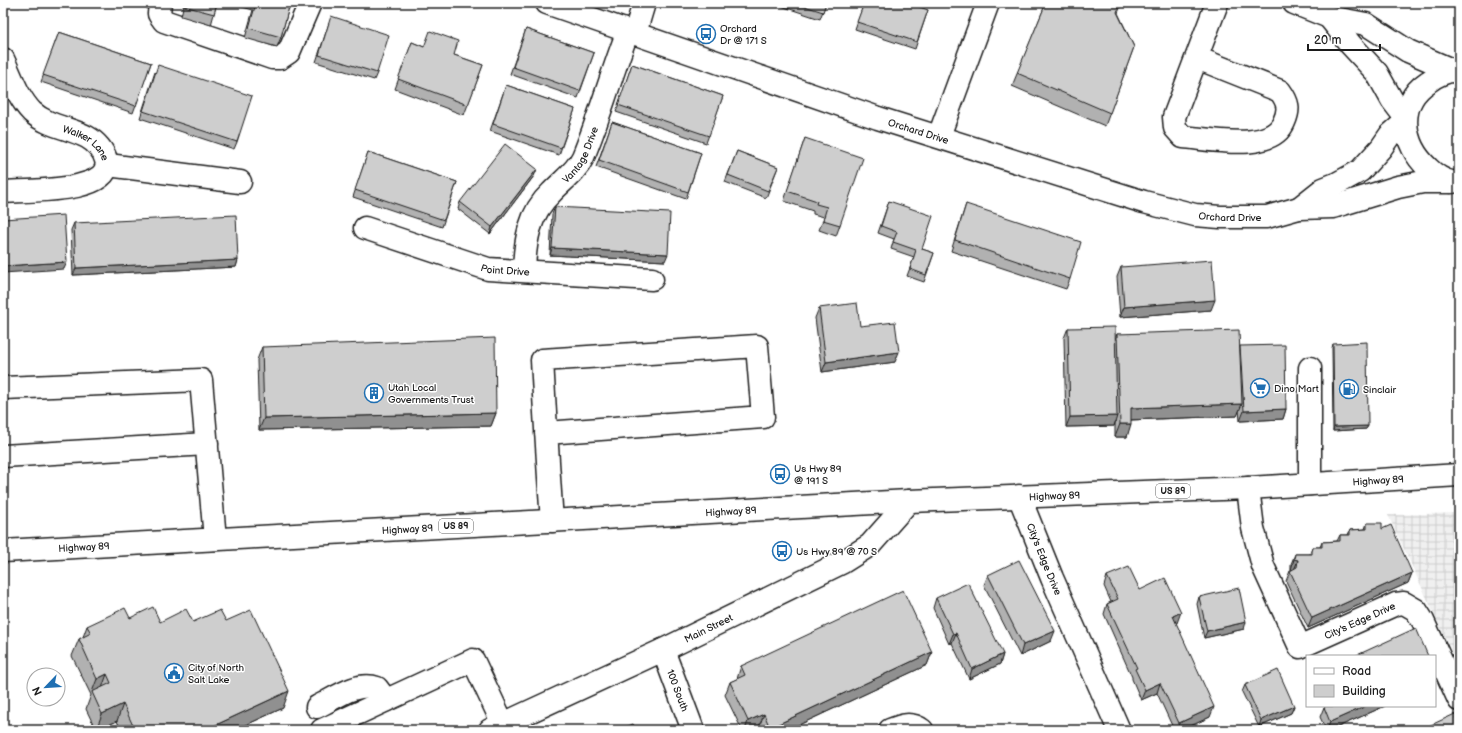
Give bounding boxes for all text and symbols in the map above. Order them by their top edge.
bus stop icon: Orchard Dr @ 171 S [695,23,717,45]
place label: Orchard Dr @ 171 S [720,23,767,47]
scale bar [1308,26,1380,52]
text: 20 m [1314,33,1341,48]
street label: Orchard Drive [886,117,950,147]
street label: Walker Lane [61,123,111,162]
street label: Vantage Drive [560,125,601,186]
street label: Orchard Drive [1198,210,1261,224]
street label: Point Drive [479,262,530,279]
supermarket icon: Dino Mart [1249,377,1271,399]
fuel station icon: Sinclair [1338,378,1360,400]
building icon: Utah Local Governments Trust [363,382,385,404]
place label: Utah Local Governments Trust [388,382,474,406]
place label: Dino Mart [1274,383,1319,395]
place label: Sinclair [1363,384,1397,396]
bus stop icon: Us Hwy 89 @ 191 S [769,463,791,485]
place label: Us Hwy 89 @ 191 S [794,463,842,487]
street label: Highway 89 [1352,473,1404,489]
road number: US 89 [1156,484,1190,498]
street label: Highway 89 [1029,489,1081,503]
street label: Highway 89 [705,504,757,519]
road number: US 89 [439,519,473,533]
street label: Highway 89 [381,522,434,537]
street label: City's Edge Drive [1024,522,1064,597]
street label: Highway 89 [58,540,110,555]
bus stop icon: Us Hwy 89 @ 70 S [771,540,793,562]
place label: Us Hwy 89 @ 70 S [796,546,877,558]
street label: City's Edge Drive [1323,600,1398,642]
street label: Main Street [683,612,735,646]
legend [1306,655,1436,707]
public building icon: City of North Salt Lake [163,662,185,684]
place label: City of North Salt Lake [188,662,245,686]
text: Road [1342,664,1371,679]
north arrow [26,667,66,707]
street label: 100 South [664,668,691,714]
text: Building [1342,684,1386,699]
text: N [30,685,45,698]

